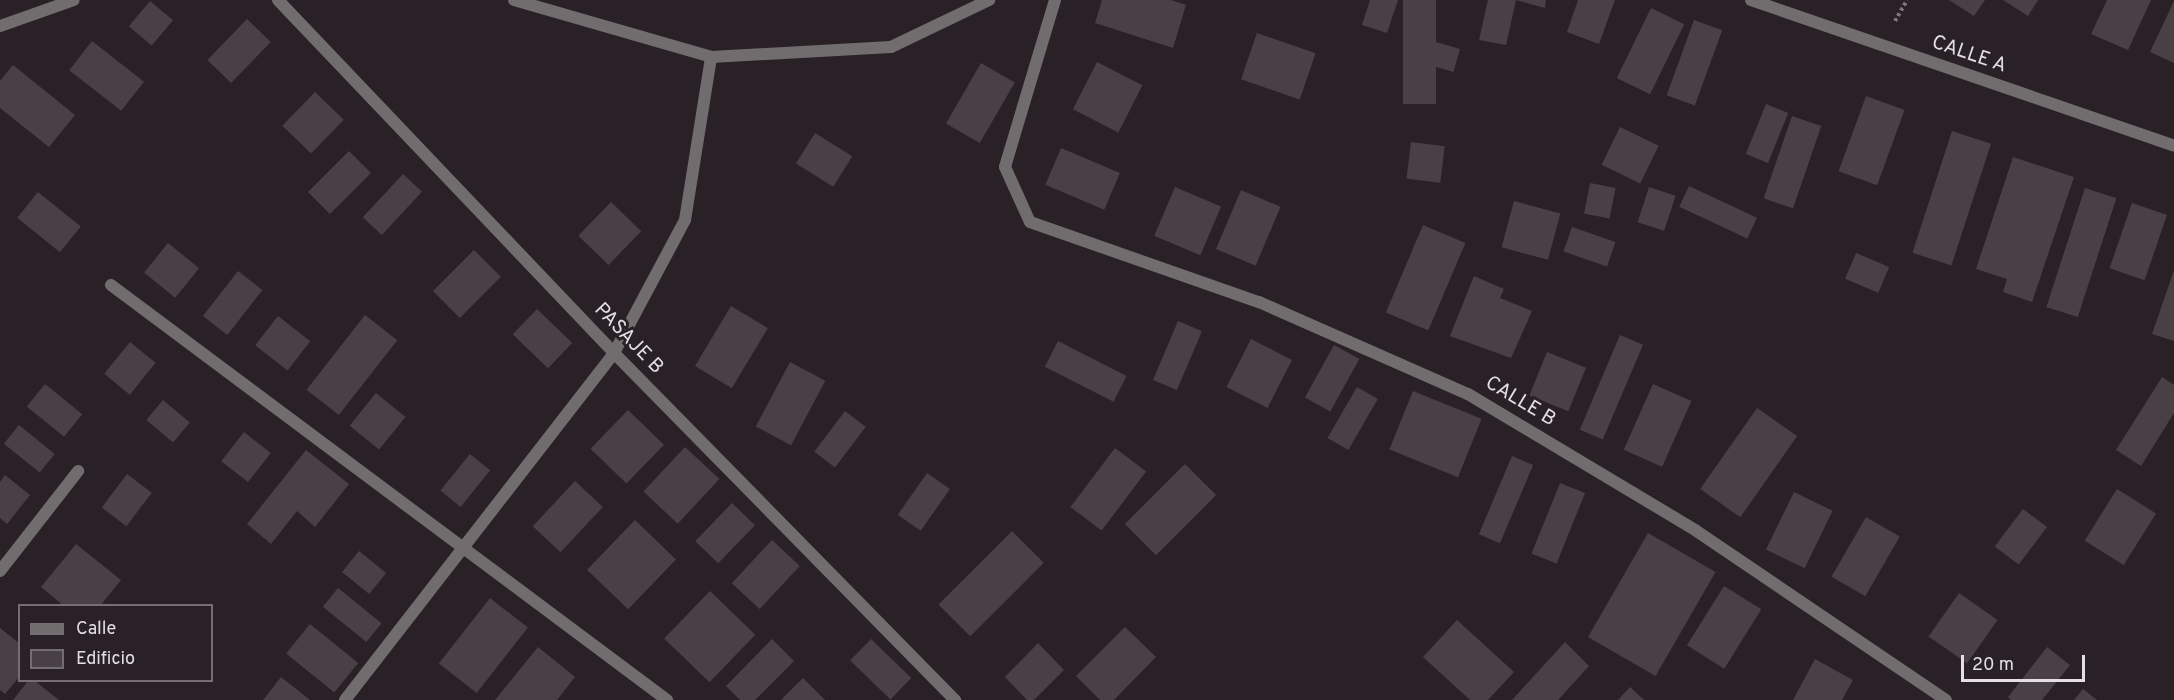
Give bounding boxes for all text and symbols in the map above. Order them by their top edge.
street label: CALLE A [1928,31,2010,79]
street label: PASAJE B [588,298,668,380]
street label: CALLE B [1480,372,1560,432]
legend [18,604,213,682]
text: Calle [76,618,116,641]
scale bar [1964,643,2088,681]
text: Edificio [76,648,135,671]
text: 20 m [1972,654,2014,677]

